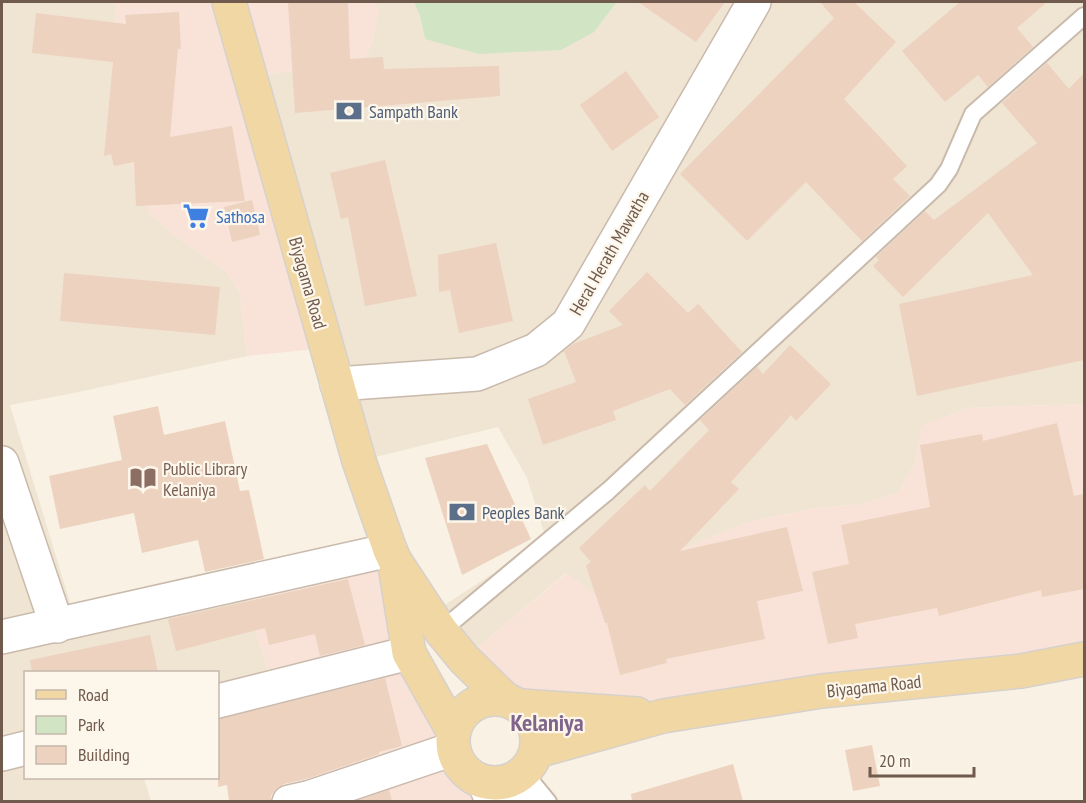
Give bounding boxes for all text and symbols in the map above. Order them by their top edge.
bank icon: Sampath Bank [334,96,364,126]
place label: Sampath Bank [369,100,458,123]
street label: Heral Herath Mawatha [564,187,654,319]
supermarket icon: Sathosa [181,201,211,231]
place label: Sathosa [216,205,265,228]
street label: Biyagama Road [284,234,332,332]
place label: Public Library Kelaniya [163,457,247,501]
library icon: Public Library Kelaniya [128,463,158,493]
bank icon: Peoples Bank [447,497,477,527]
place label: Peoples Bank [482,501,565,524]
street label: Biyagama Road [826,670,922,702]
legend [24,671,219,779]
text: Road [78,683,109,706]
district label: Kelaniya [510,707,584,738]
text: Park [78,713,105,736]
scale bar [870,740,974,778]
text: Building [78,743,130,766]
text: 20 m [879,749,911,772]

